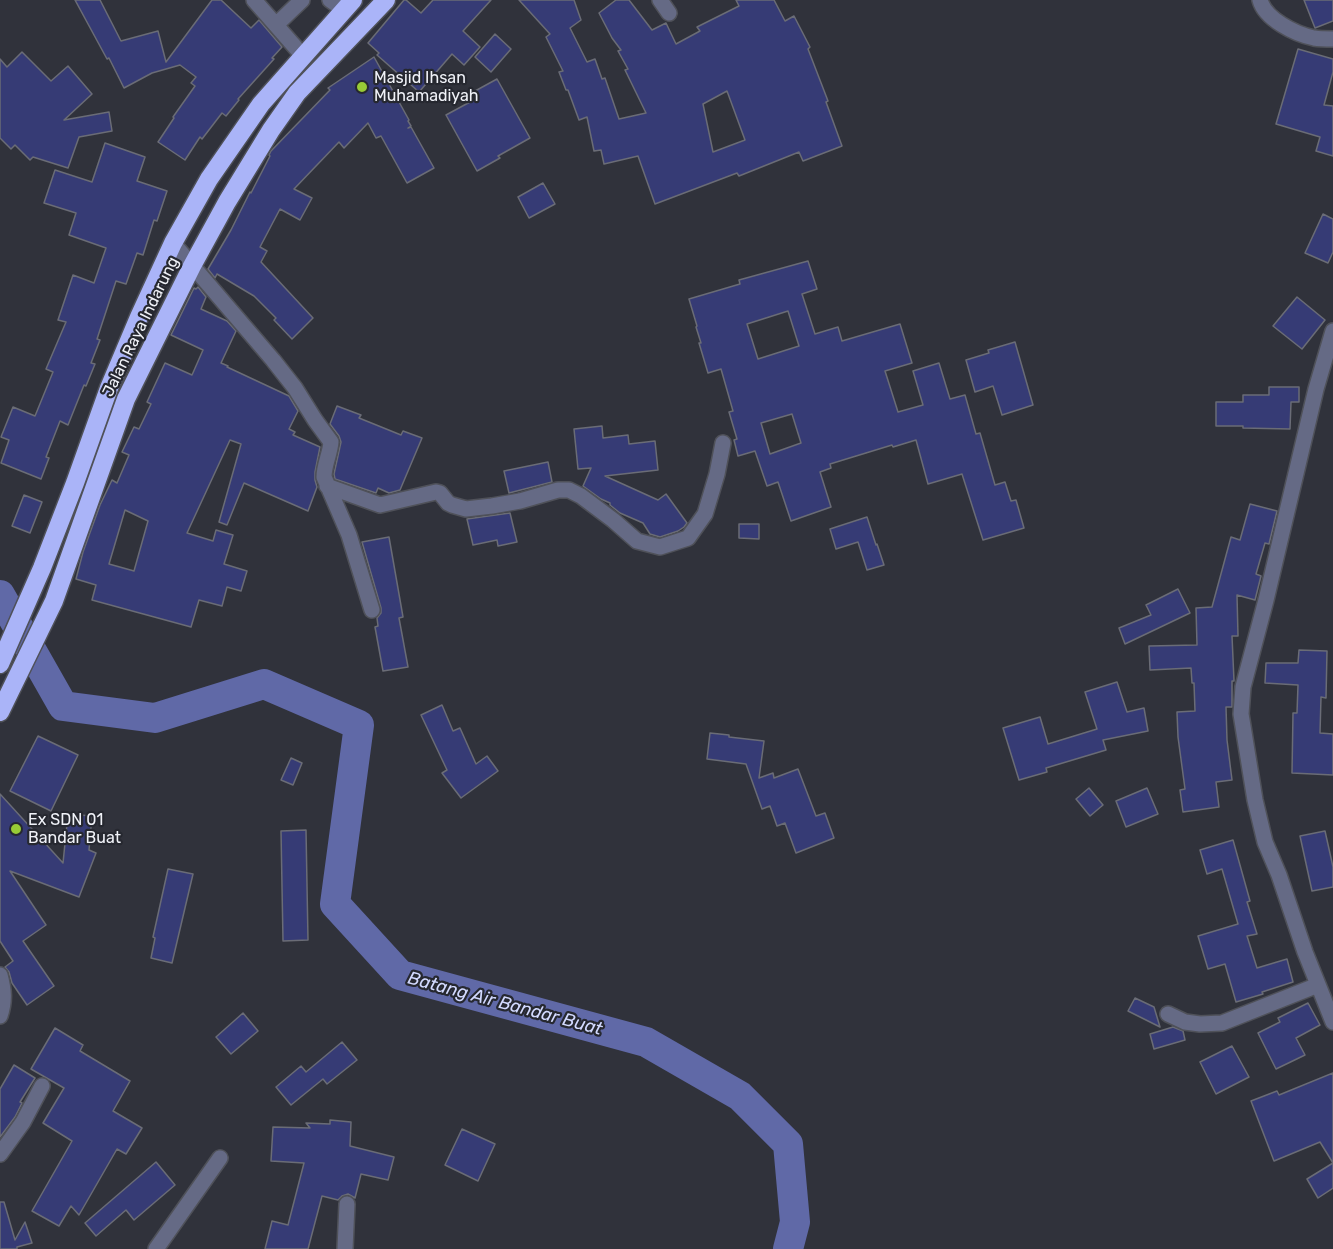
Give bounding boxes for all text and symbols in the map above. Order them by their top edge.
place label: Masjid Ihsan Muhamadiyah [374,68,478,106]
marker: Masjid Ihsan Muhamadiyah [355,80,369,94]
street label: Jalan Raya Indarung [99,254,183,400]
place label: Ex SDN 01 Bandar Buat [28,810,121,848]
marker: Ex SDN 01 Bandar Buat [9,822,23,836]
water label: Batang Air Bandar Buat [405,968,605,1040]

